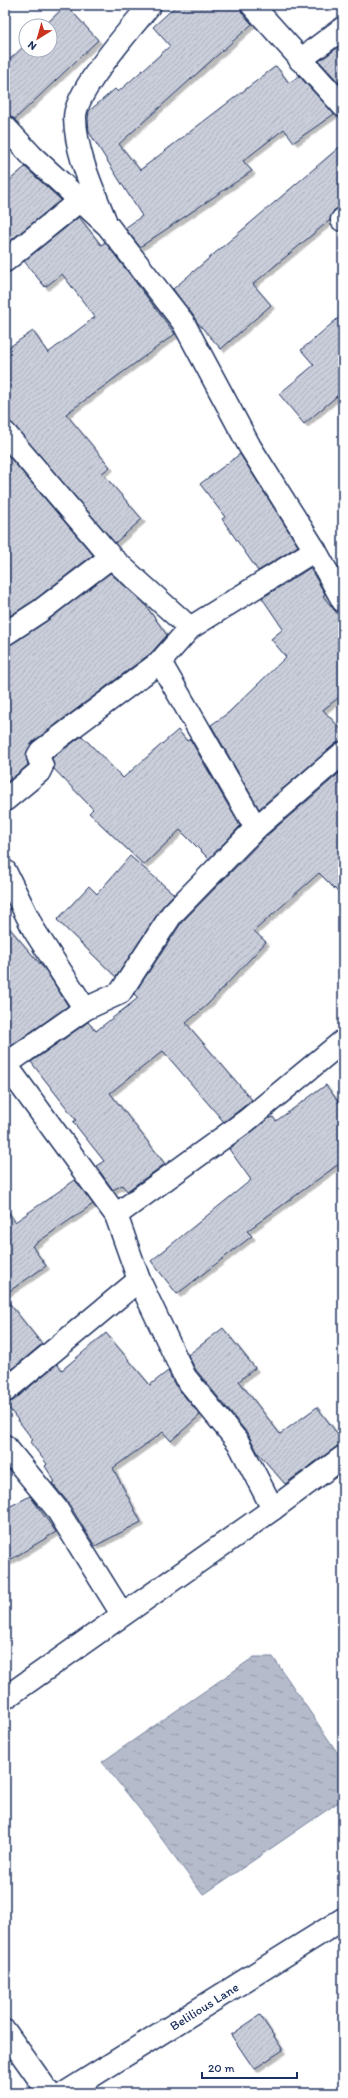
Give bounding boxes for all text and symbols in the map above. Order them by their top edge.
north arrow [18,18,58,58]
text: N [25,38,39,53]
street label: Belilious Lane [167,1979,241,2033]
scale bar [202,2054,297,2080]
text: 20 m [208,2061,235,2075]

